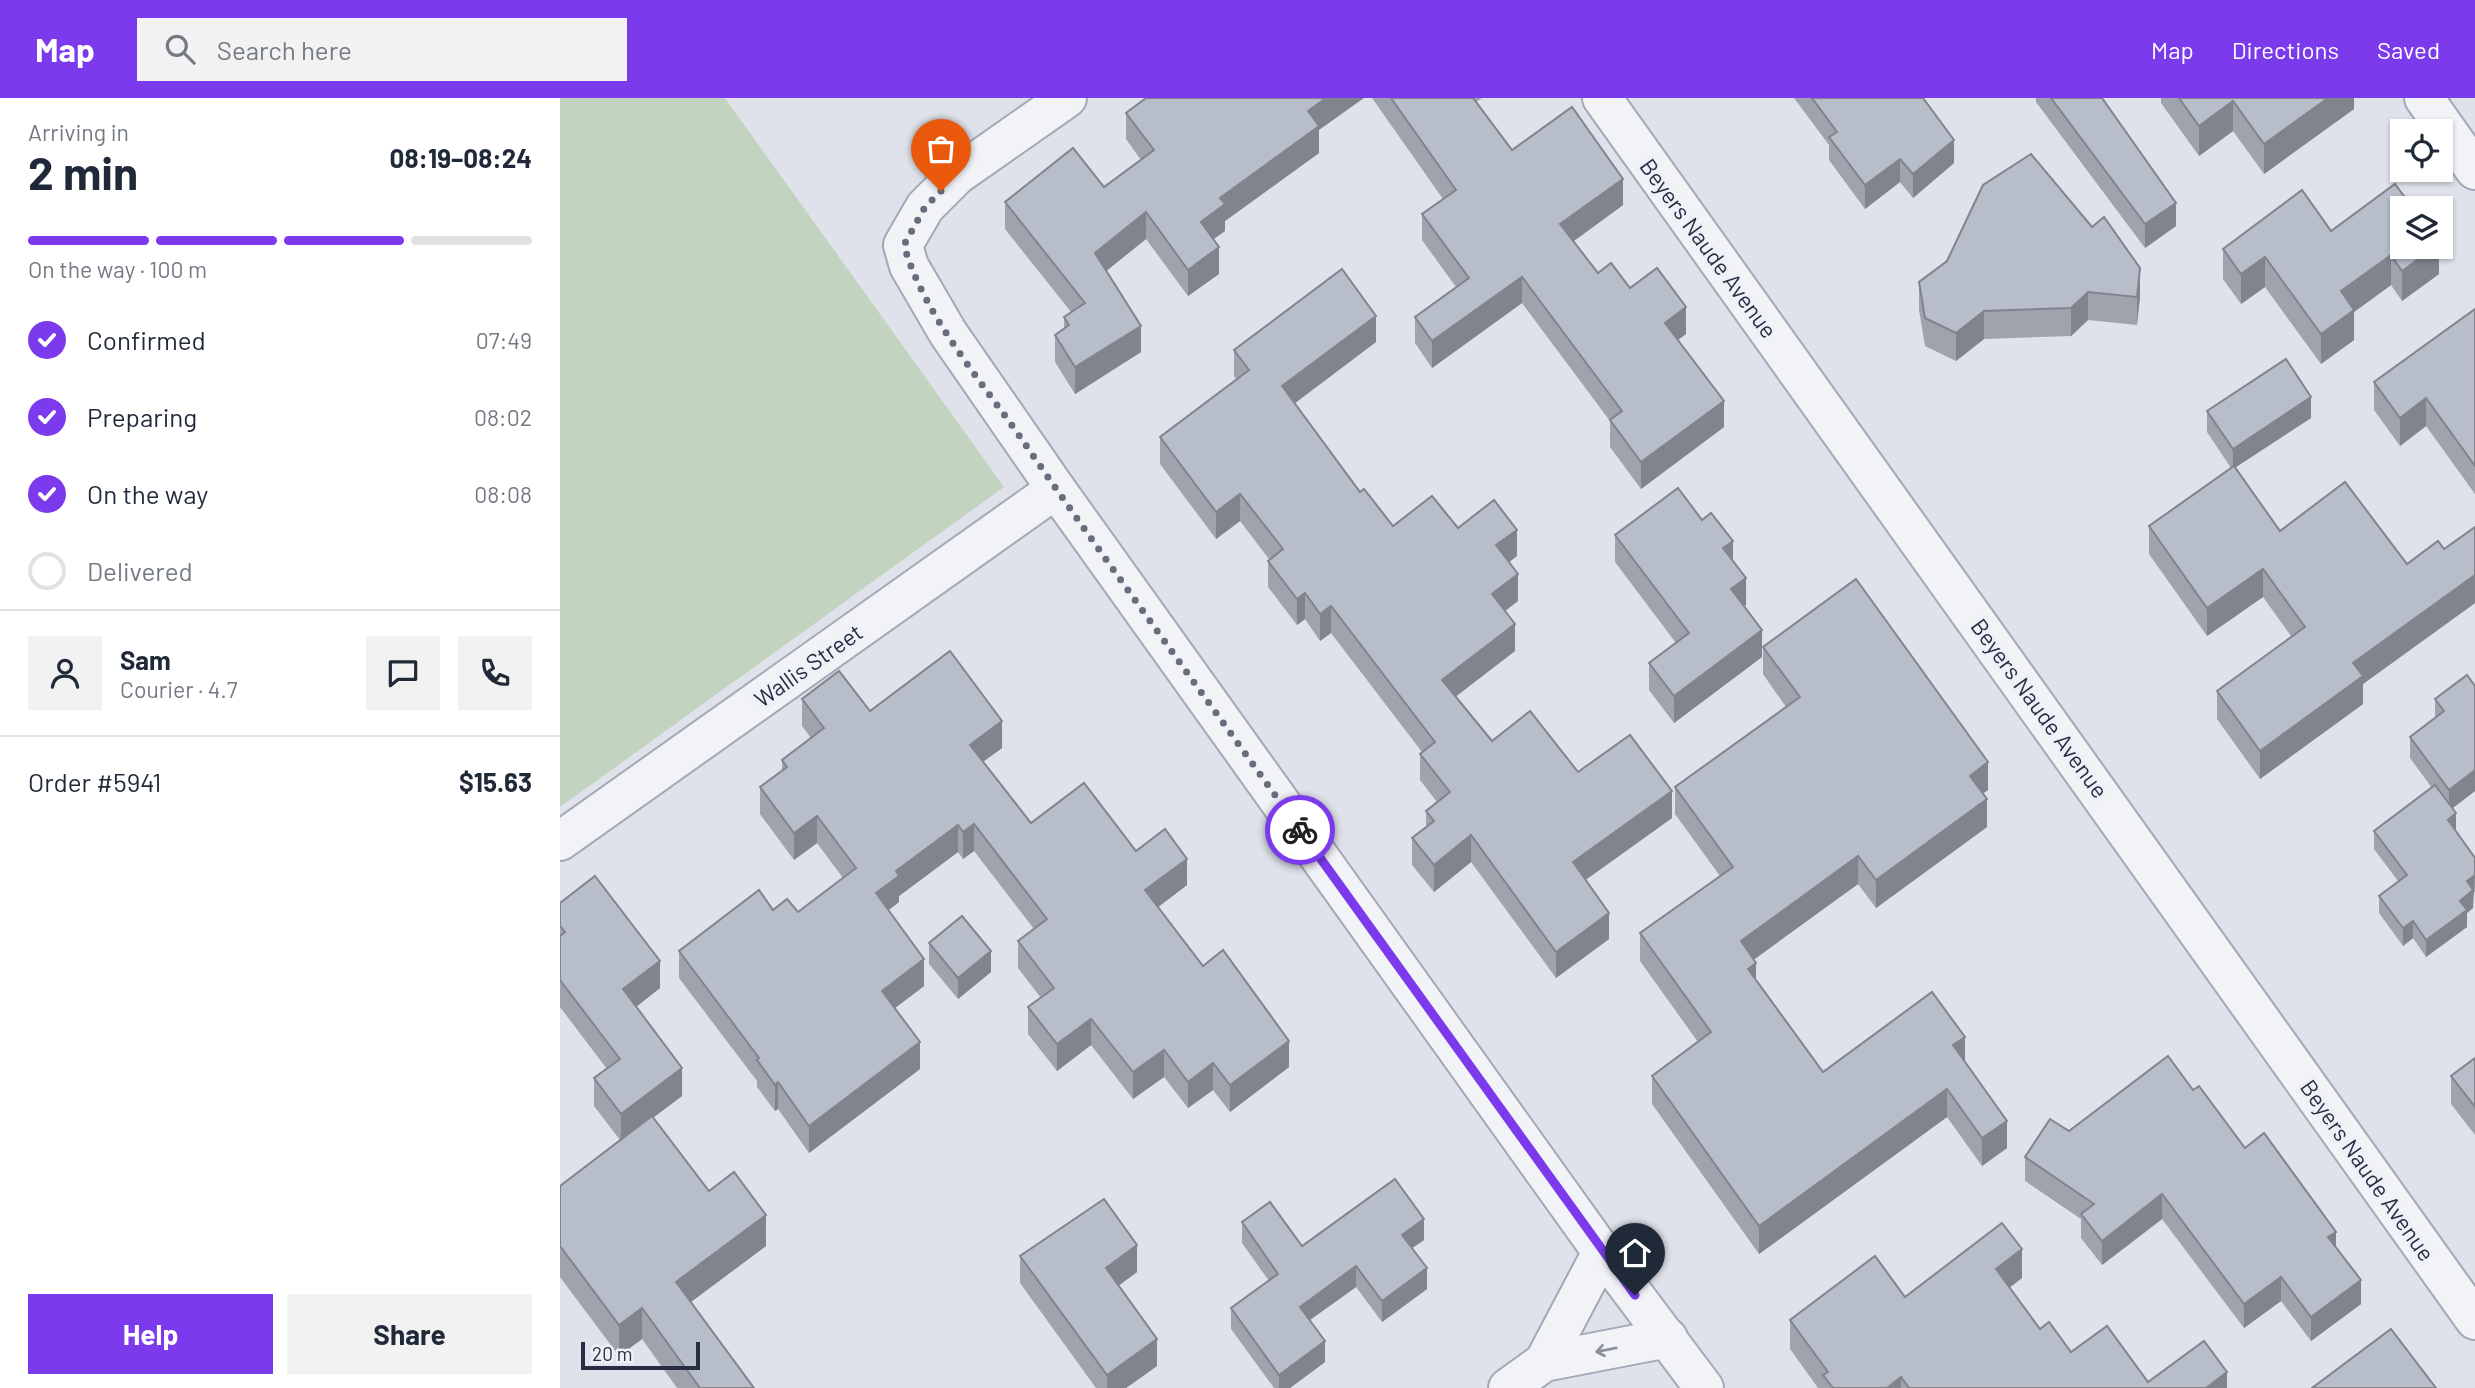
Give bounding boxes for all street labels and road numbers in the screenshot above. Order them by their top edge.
street label: Beyers Naude Avenue [1634,153,1784,343]
street label: Beyers Naude Avenue [1965,613,2115,803]
street label: Wallis Street [748,617,868,713]
street label: Beyers Naude Avenue [2295,1074,2441,1266]

